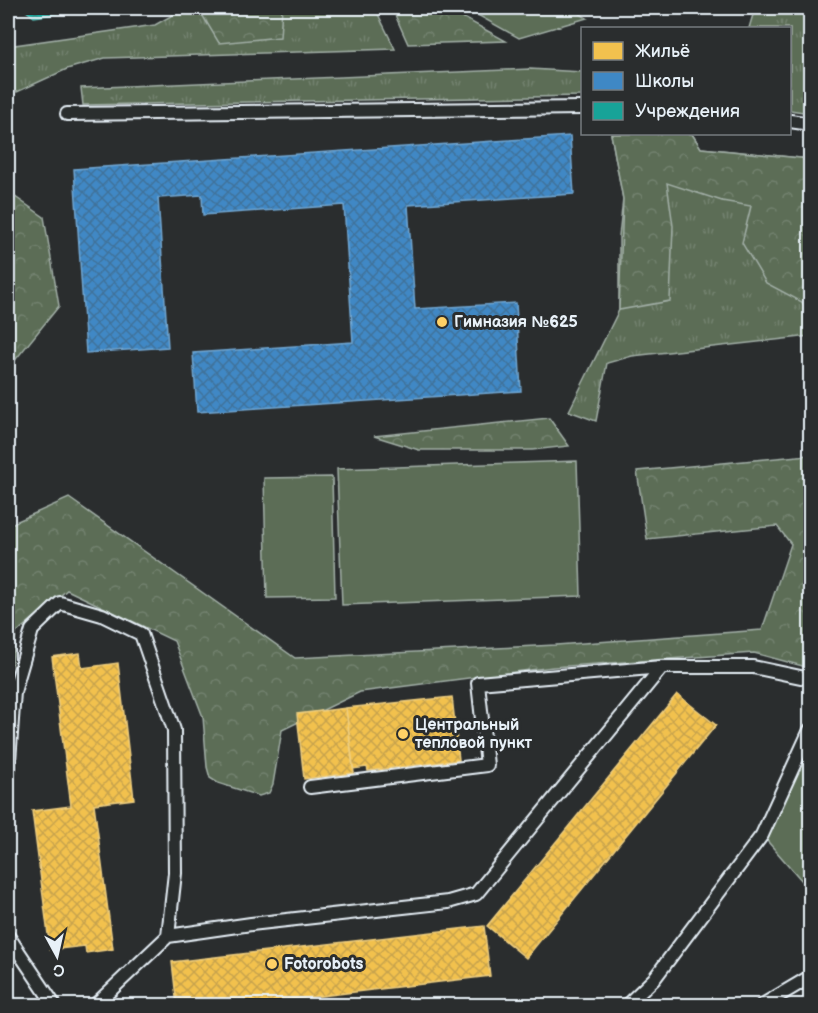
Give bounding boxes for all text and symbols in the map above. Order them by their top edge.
legend [581,27,791,135]
text: Жильё [635,41,690,62]
text: Школы [635,71,694,92]
text: Учреждения [635,101,740,122]
place label: Гимназия №625 [454,313,578,332]
marker: Гимназия №625 [435,315,449,329]
place label: Центральный тепловой пункт [415,716,533,753]
marker: Центральный тепловой пункт [396,727,410,741]
north arrow [27,926,87,986]
place label: Fotorobots [284,955,364,974]
marker: Fotorobots [265,957,279,971]
text: С [52,959,66,980]

